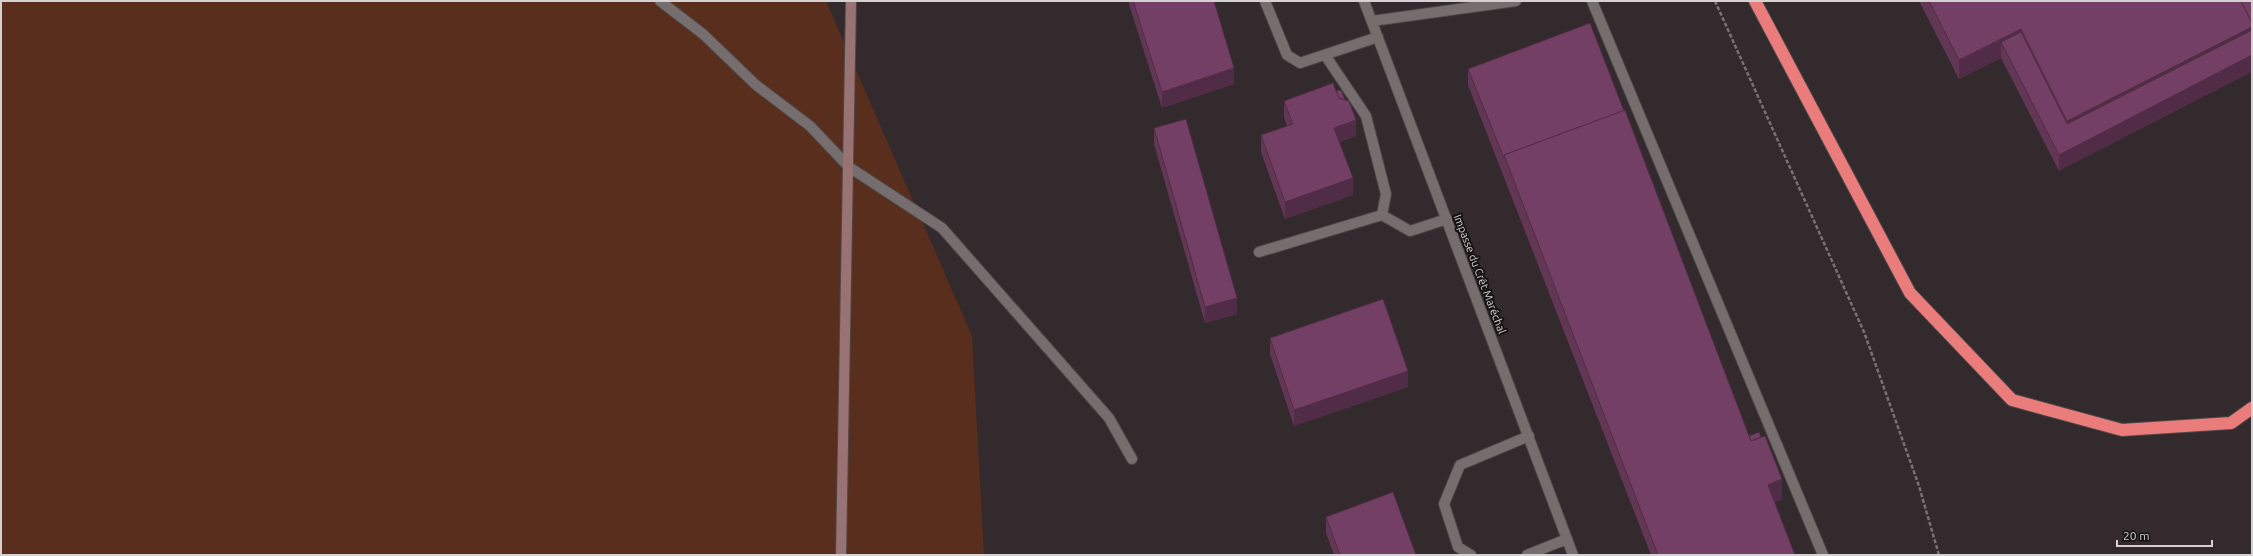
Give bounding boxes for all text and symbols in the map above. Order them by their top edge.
street label: Impasse du Crêt Maréchal [1452,213,1508,336]
scale bar [2117,522,2212,548]
text: 20 m [2123,529,2150,542]

